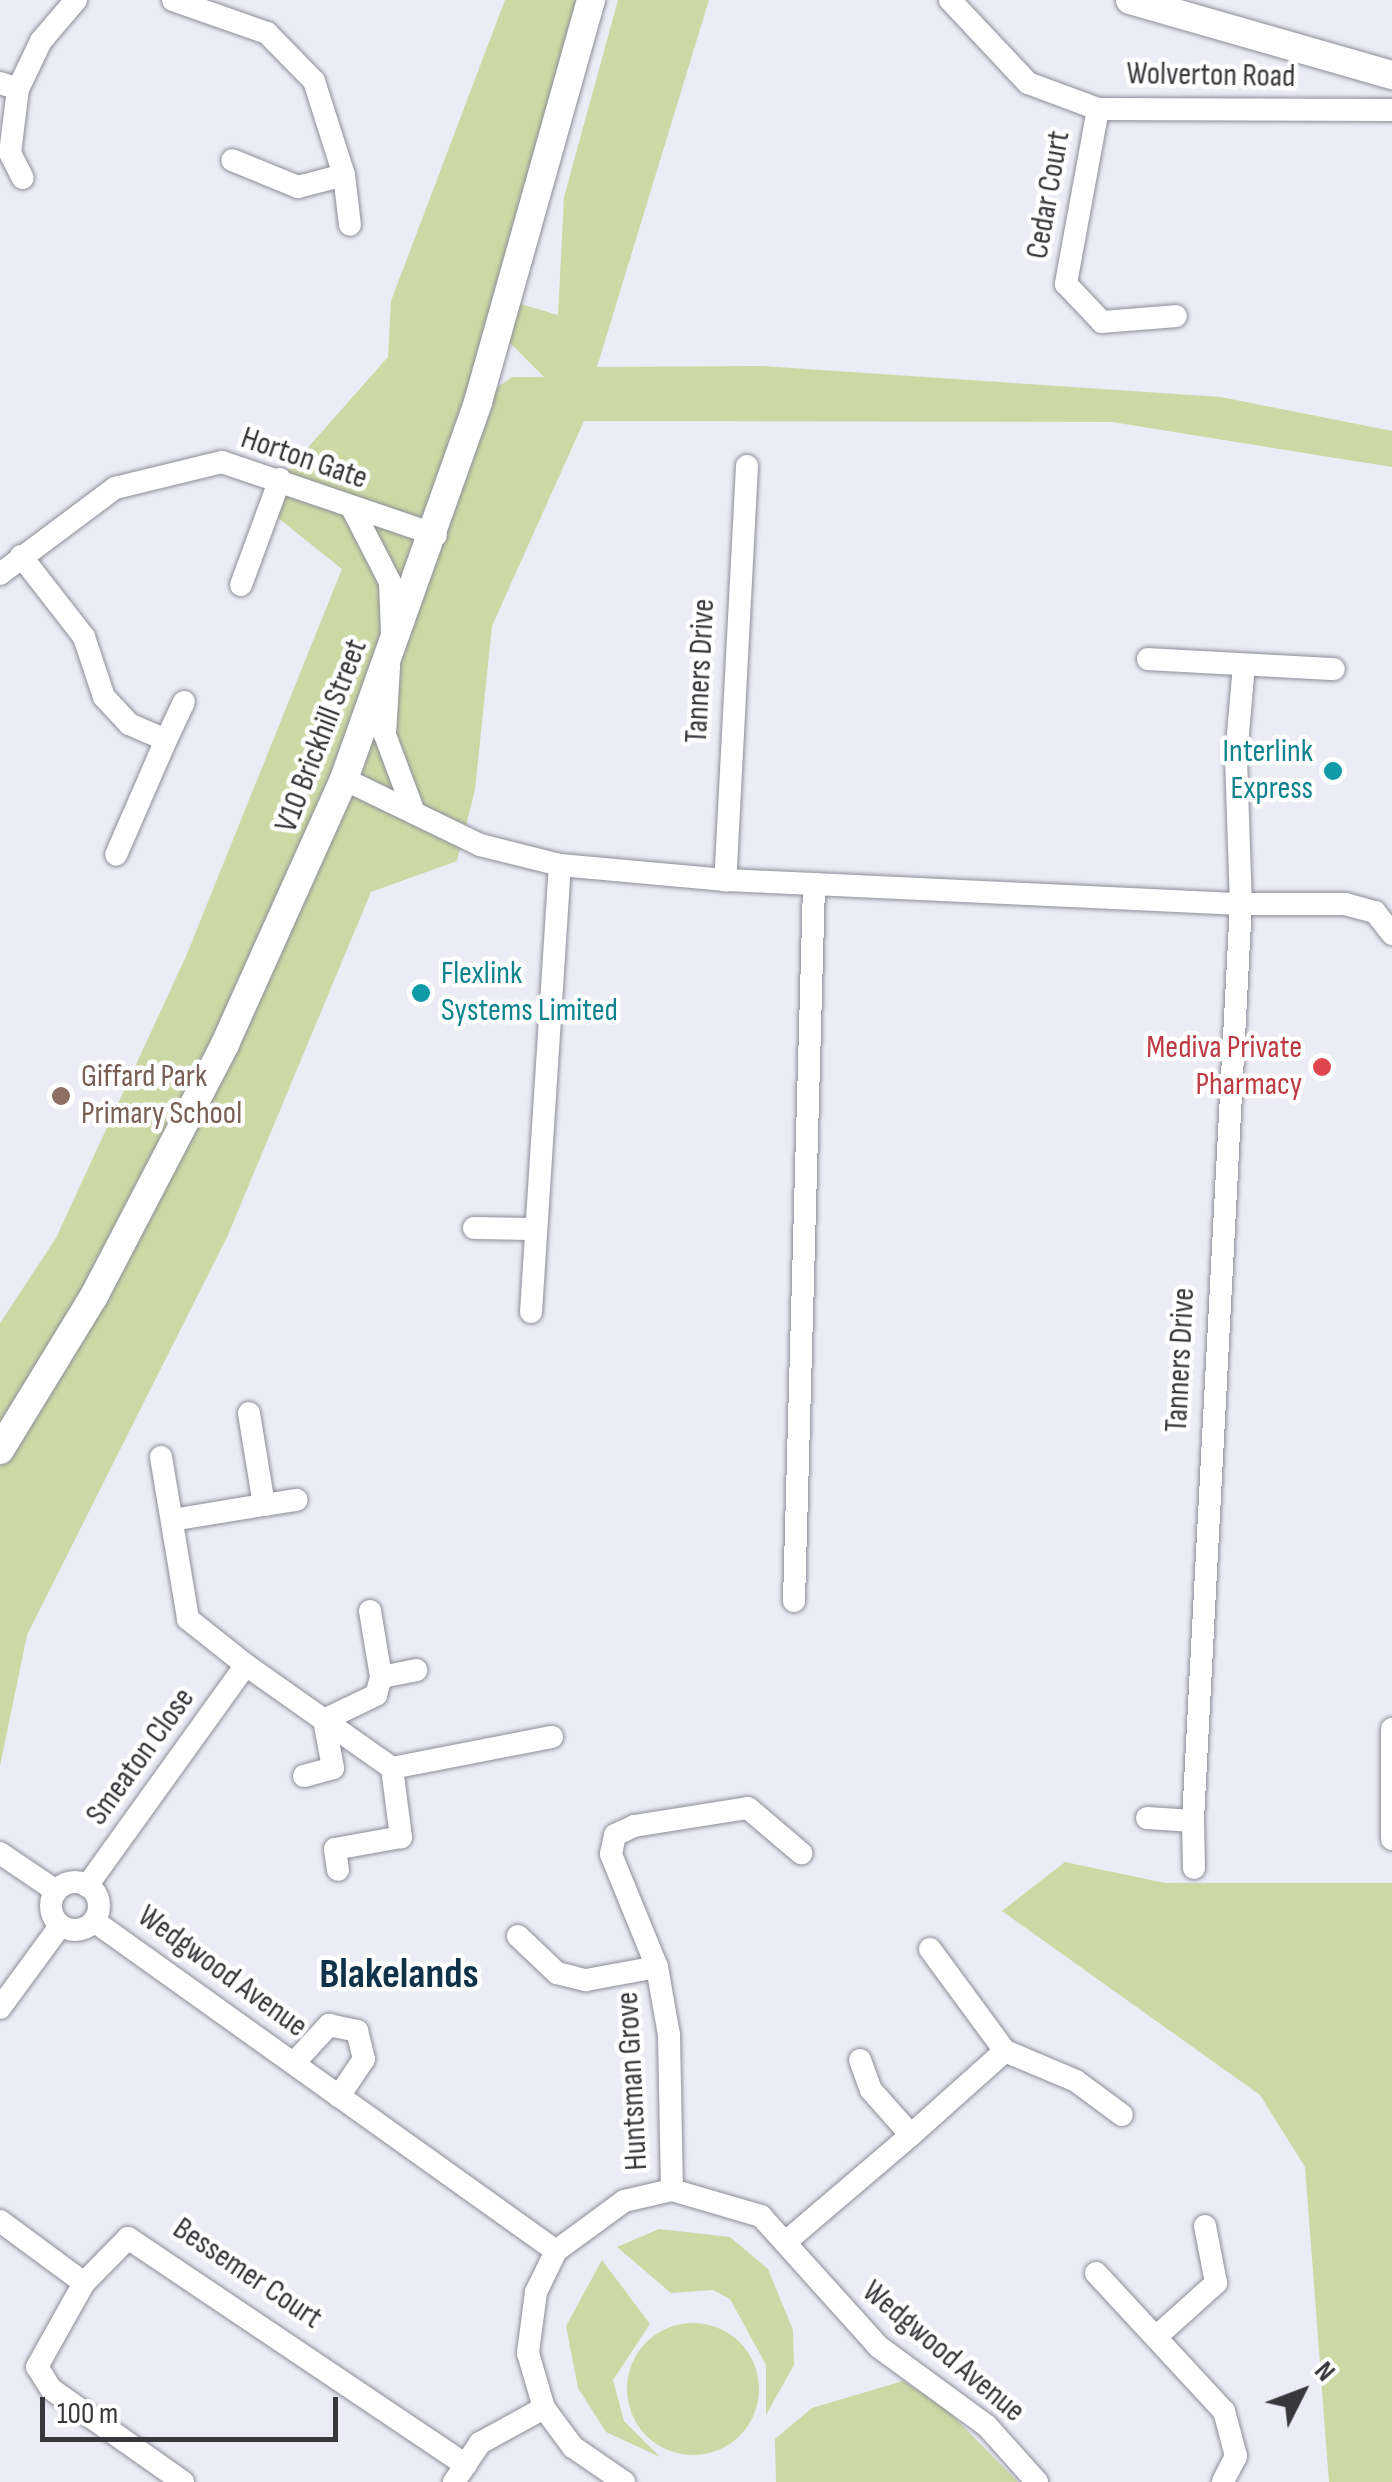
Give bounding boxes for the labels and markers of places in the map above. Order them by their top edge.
place label: Interlink Express [1223,734,1313,809]
marker: Interlink Express [1322,760,1344,782]
place label: Flexlink Systems Limited [441,956,618,1031]
marker: Flexlink Systems Limited [410,982,432,1004]
place label: Mediva Private Pharmacy [1146,1030,1302,1105]
marker: Mediva Private Pharmacy [1311,1056,1333,1078]
place label: Giffard Park Primary School [81,1059,242,1134]
marker: Giffard Park Primary School [50,1085,72,1107]

